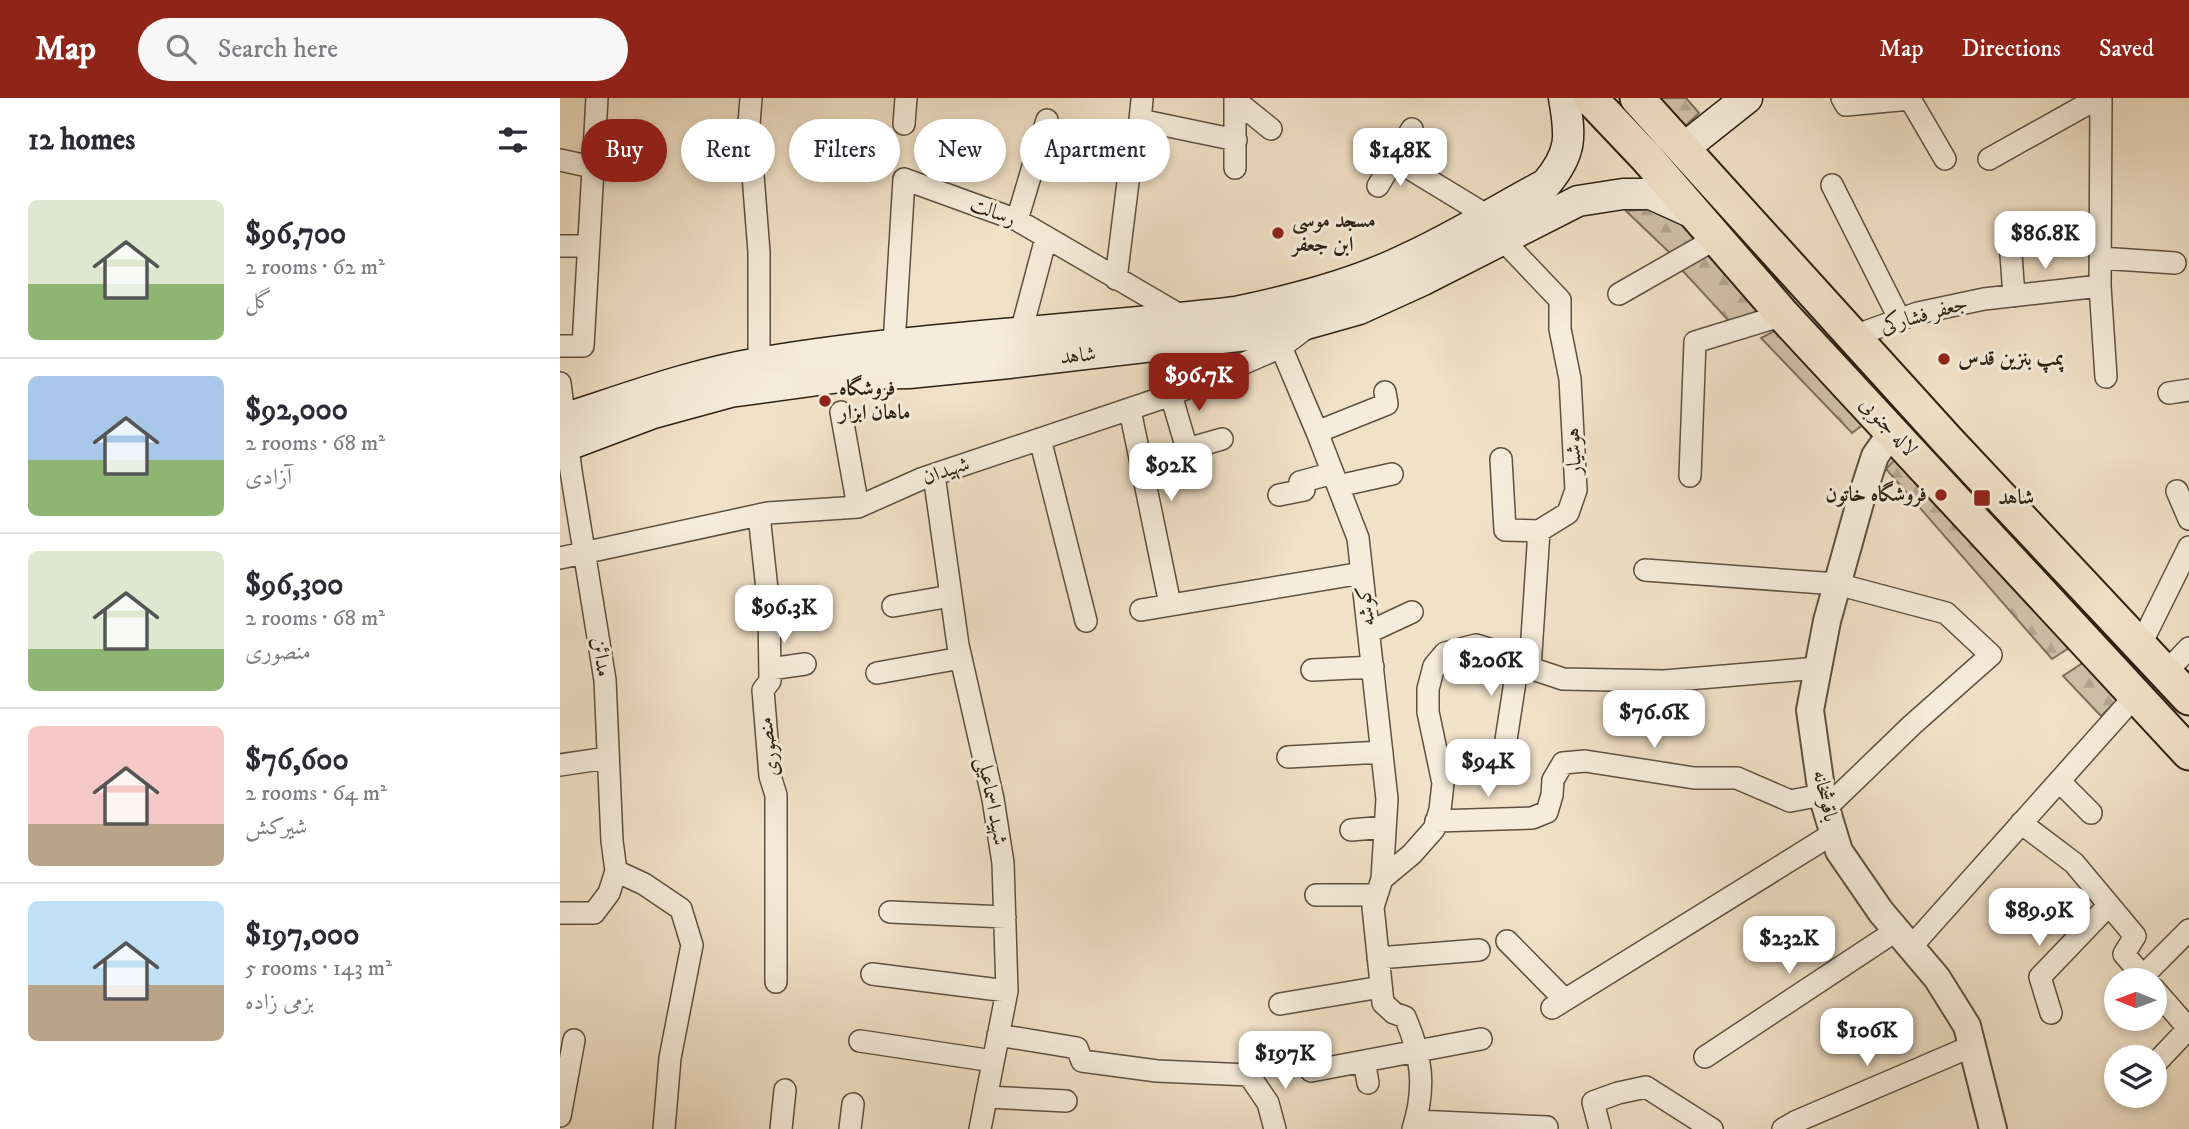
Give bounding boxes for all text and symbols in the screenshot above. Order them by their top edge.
search box [138,18,628,81]
text: Map [35,29,96,70]
icon: search [162,30,200,68]
text: Search here [218,33,338,66]
text: Map [1879,34,1924,64]
text: Directions [1962,34,2061,64]
text: Saved [2099,34,2154,64]
chip: Buy [581,119,667,182]
chip: Rent [681,119,775,182]
chip: Filters [789,119,900,182]
chip: New [914,119,1006,182]
chip: Apartment [1020,119,1170,182]
icon: filters [494,121,532,159]
text: 12 homes [28,122,135,159]
pin: $148K [1351,129,1449,188]
text: $148K [1369,136,1431,165]
street label: رسالت [966,191,1020,233]
place label: مسجد موسی ابن جعفر [1290,208,1376,258]
pin: $86.8K [1988,212,2102,271]
text: $96,700 [245,216,346,253]
text: $86.8K [2010,219,2080,248]
marker: مسجد موسی ابن جعفر [1270,225,1286,241]
icon: home [84,228,168,312]
text: 2 rooms · 62 m² [245,253,385,282]
text: گل [245,287,272,316]
street label: جعفر فشارکی [1877,289,1971,340]
street label: شاهد [1059,341,1097,371]
place label: پمپ بنزین قدس [1958,346,2064,374]
marker: پمپ بنزین قدس [1936,351,1952,367]
pin: $96.7K [1142,354,1256,413]
text: $96.7K [1165,361,1233,390]
place label: فروشگاه ماهان ابزار [837,374,910,426]
text: $92,000 [245,392,348,429]
street label: لاله جنوبی [1853,392,1922,463]
marker: فروشگاه ماهان ابزار [817,393,833,409]
icon: home [84,404,168,488]
street label: هوشیار [1560,427,1588,477]
text: 2 rooms · 68 m² [245,429,385,458]
pin: $92K [1130,444,1212,503]
street label: شهیدان [919,451,973,491]
text: $92K [1145,451,1197,480]
text: آزادی [245,463,292,492]
place label: فروشگاه خاتون [1825,480,1927,508]
place label: شاهد [1998,485,2034,511]
marker: فروشگاه خاتون [1933,487,1949,503]
marker: شاهد [1972,488,1992,508]
text: $96,300 [245,567,344,604]
icon: home [84,579,168,663]
street label: کوشه [1351,584,1381,628]
pin: $96.3K [727,586,841,645]
text: $96.3K [751,593,817,622]
text: 2 rooms · 68 m² [245,604,385,633]
street label: مدائن [585,635,617,679]
text: منصوری [245,638,311,667]
pin: $206K [1442,638,1540,698]
text: $206K [1459,646,1523,675]
pin: $76.6K [1597,690,1711,750]
text: $76.6K [1619,698,1689,727]
street label: منصوری [752,716,786,778]
pin: $94K [1447,740,1529,799]
text: $76,600 [245,742,349,779]
text: $94K [1461,747,1515,776]
icon: home [84,754,168,838]
street label: شهید اسماعیلی [969,755,1013,848]
street label: باقوشخانه [1806,767,1844,825]
text: 2 rooms · 64 m² [245,779,387,808]
text: شیرکش [245,813,307,842]
pin: $89.9K [1982,888,2096,948]
text: $89.9K [2005,896,2073,925]
pin: $232K [1740,916,1838,976]
text: $197,000 [245,917,359,954]
text: $232K [1759,924,1819,953]
icon: home [84,929,168,1013]
text: 5 rooms · 143 m² [245,954,392,983]
north arrow [2104,968,2166,1031]
map controls [2104,968,2167,1108]
text: بزمی زاده [245,988,314,1017]
pin: $106K [1818,1009,1916,1068]
text: $106K [1836,1016,1898,1045]
pin: $197K [1236,1032,1334,1091]
text: $197K [1255,1039,1315,1068]
button: layers [2104,1045,2167,1108]

